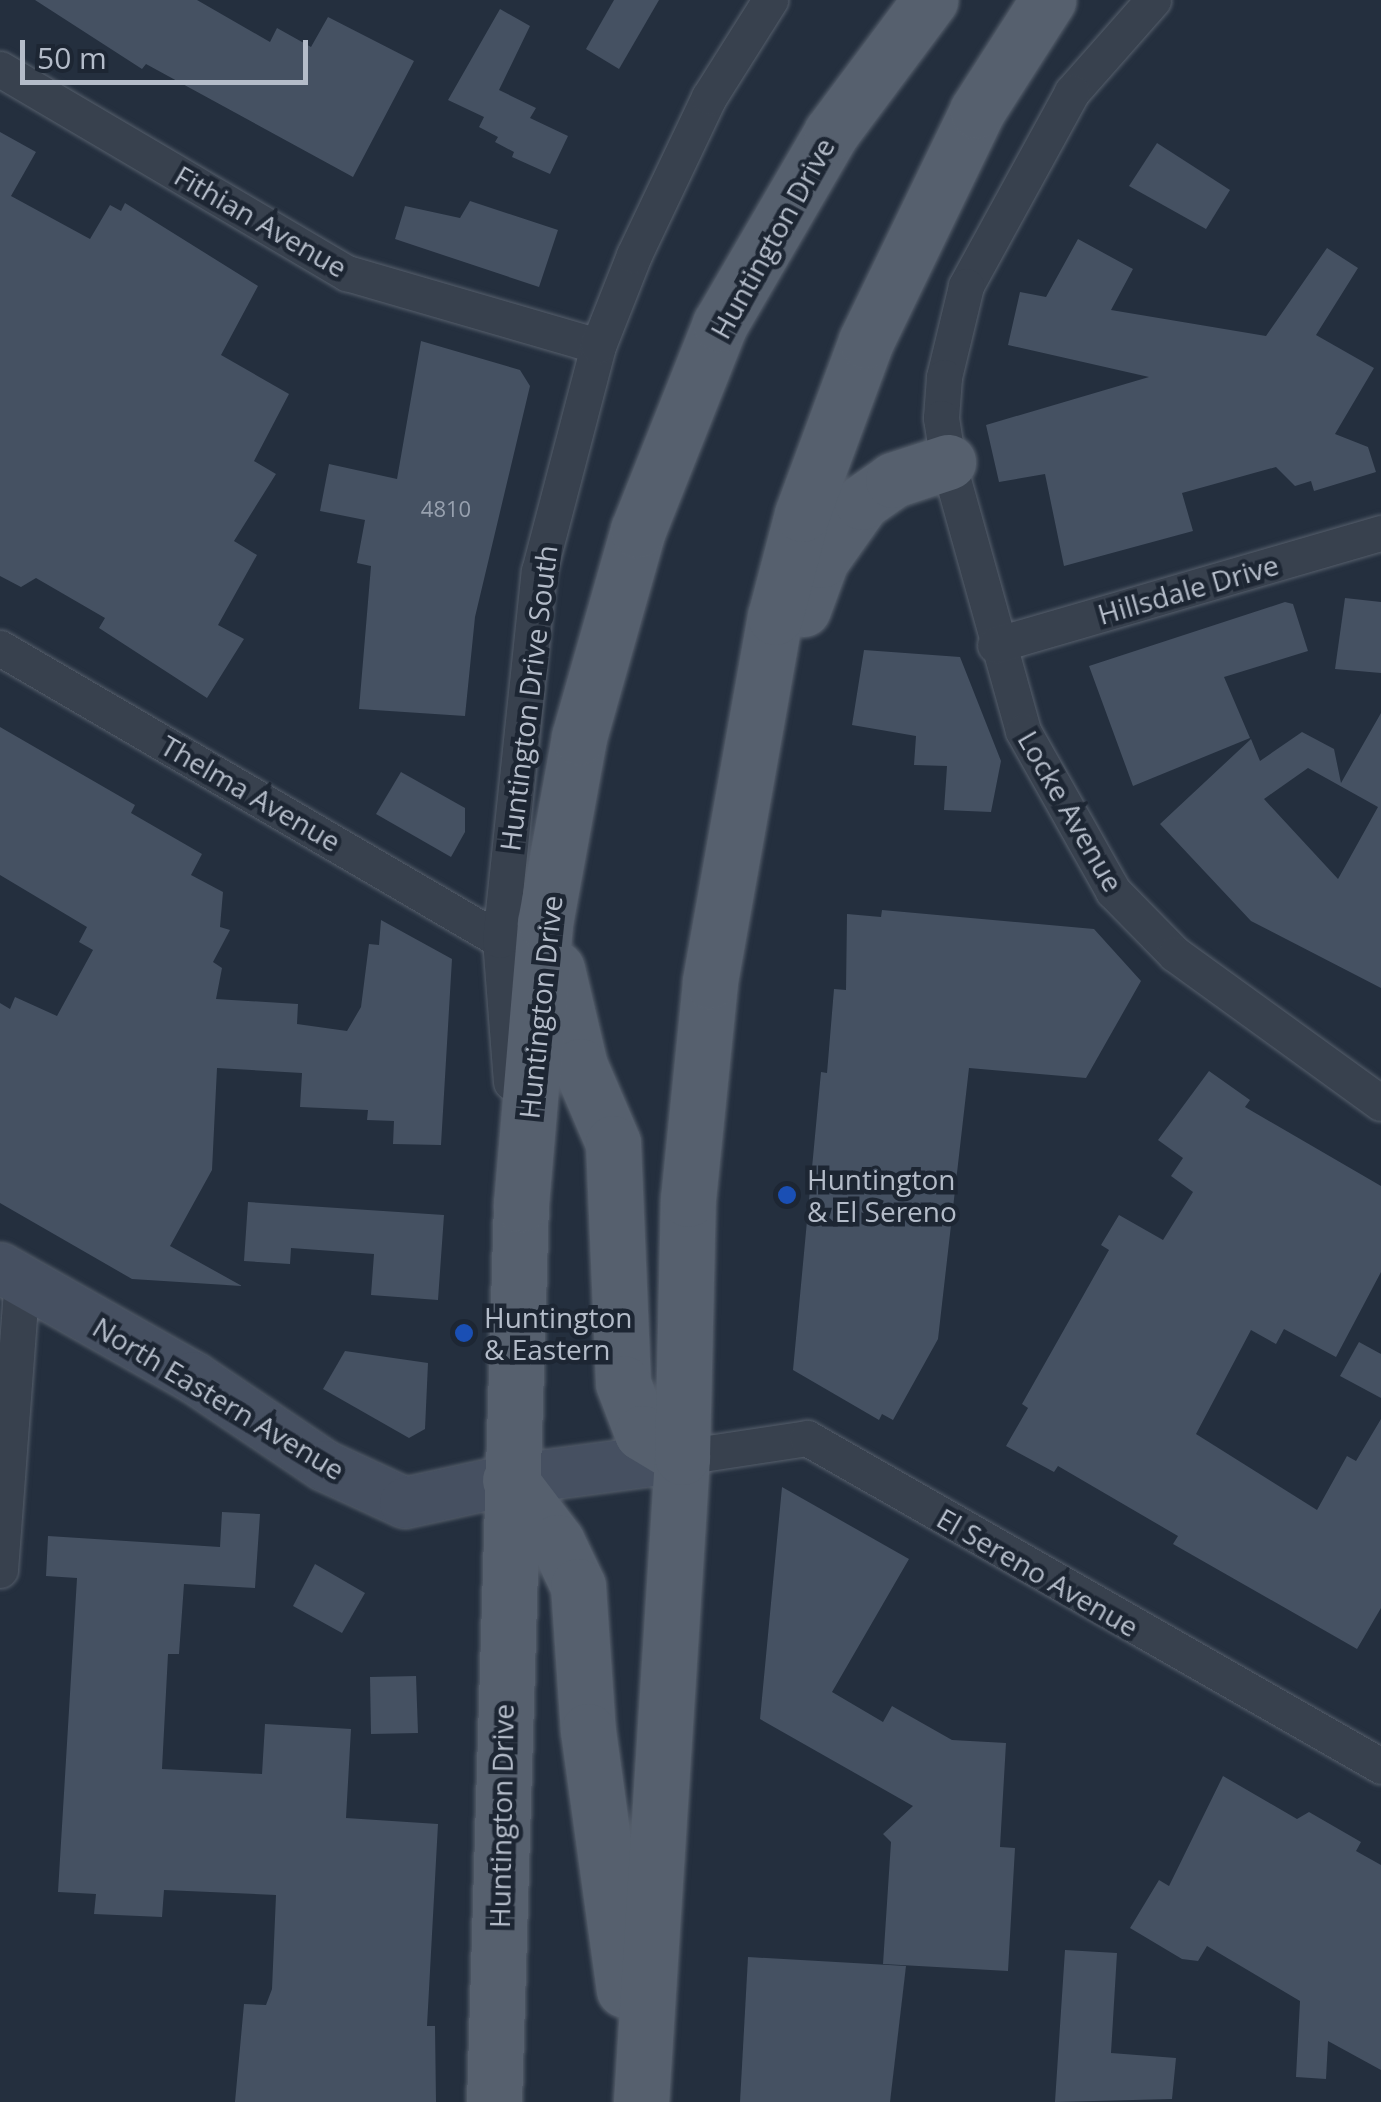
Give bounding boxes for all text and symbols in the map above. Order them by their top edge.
scale bar [25,20,312,82]
text: 50 m [37,37,107,78]
street label: Huntington Drive [703,132,841,344]
street label: Fithian Avenue [169,158,353,284]
house number: 4810 [421,496,471,522]
street label: Huntington Drive South [493,543,563,853]
street label: Hillsdale Drive [1094,547,1282,631]
street label: Locke Avenue [1011,725,1131,897]
street label: Thelma Avenue [155,728,347,858]
street label: Huntington Drive [512,894,568,1120]
place label: Huntington & El Sereno [807,1162,957,1228]
marker: Huntington & El Sereno [776,1184,798,1206]
place label: Huntington & Eastern [484,1300,632,1366]
street label: North Eastern Avenue [87,1310,351,1486]
marker: Huntington & Eastern [453,1322,475,1344]
street label: El Sereno Avenue [931,1501,1145,1643]
street label: Huntington Drive [482,1704,520,1928]

